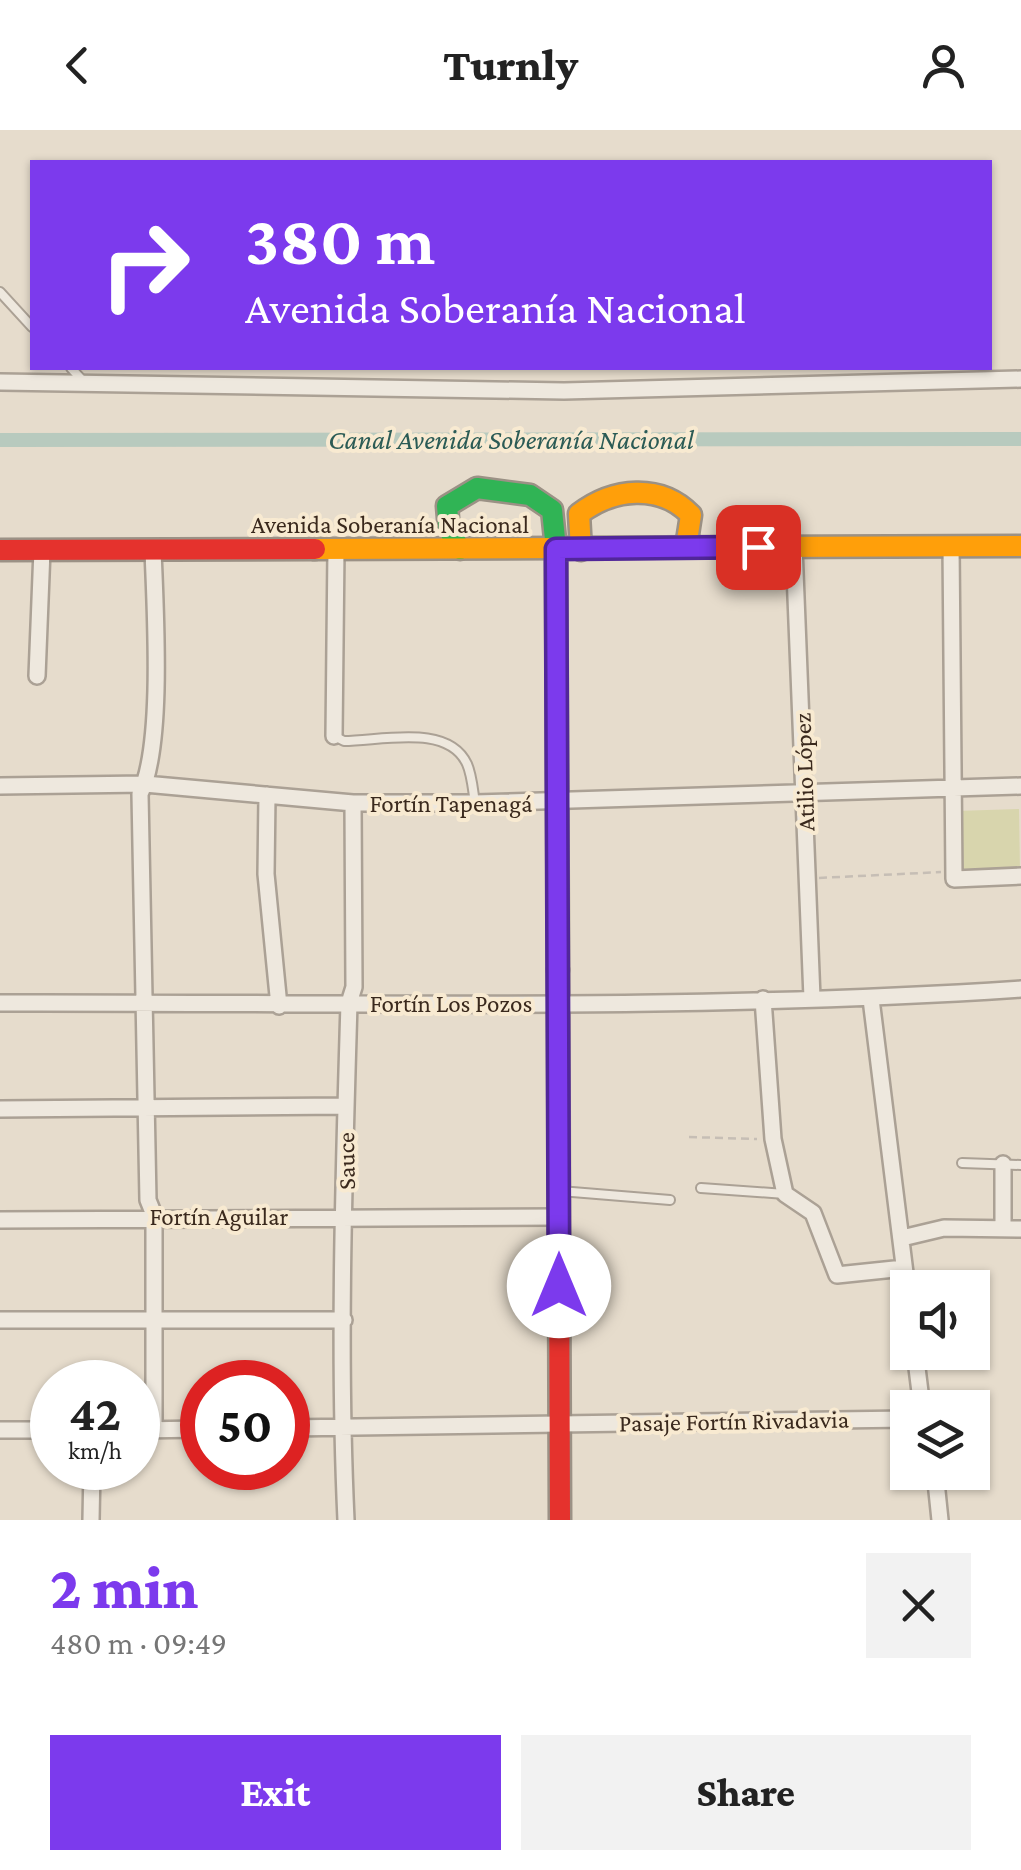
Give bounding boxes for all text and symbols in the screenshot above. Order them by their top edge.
icon: back [50,38,105,93]
icon: person [916,38,971,93]
text: Turnly [443,40,578,90]
icon: right [80,200,210,330]
text: 380 m [245,201,435,279]
text: Avenida Soberanía Nacional [245,283,746,333]
water label: Canal Avenida Soberanía Nacional [328,424,695,455]
pin [716,505,801,590]
street label: Avenida Soberanía Nacional [251,511,529,538]
icon: arrive [731,520,786,575]
street label: Atilio López [788,712,821,832]
street label: Fortín Tapenagá [370,790,533,818]
street label: Fortín Los Pozos [370,990,532,1017]
street label: Sauce [332,1132,360,1190]
street label: Fortín Aguilar [150,1203,289,1231]
position arrow [507,1234,611,1338]
map controls [890,1270,990,1490]
button: sound [890,1270,990,1370]
speed limit sign: 50 [180,1360,310,1490]
text: 42 [69,1385,121,1441]
button: layers [890,1390,990,1490]
street label: Pasaje Fortín Rivadavia [619,1405,850,1438]
text: km/h [68,1437,122,1464]
button: close [866,1553,971,1658]
text: 2 min [50,1554,198,1621]
text: 480 m · 09:49 [50,1625,227,1661]
button: Exit [50,1735,501,1850]
button: Share [521,1735,971,1850]

